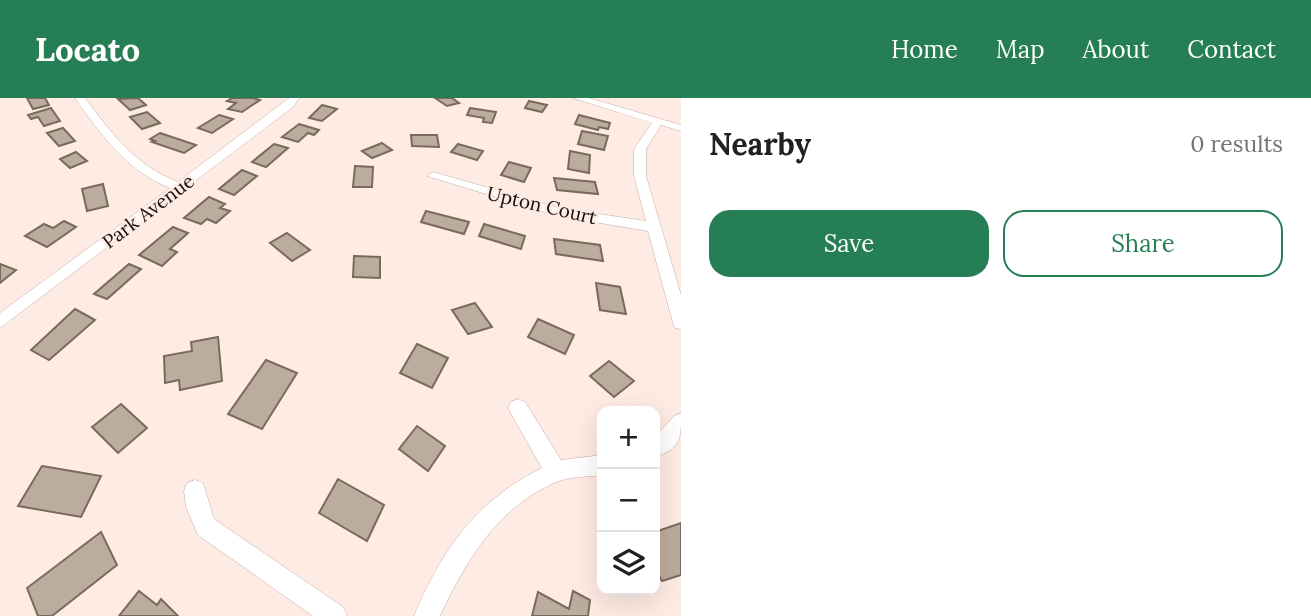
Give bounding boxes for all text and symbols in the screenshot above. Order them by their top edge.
text: Locato [35,28,140,70]
text: Home [891,34,958,65]
text: Map [996,34,1045,65]
text: About [1083,34,1149,65]
text: Contact [1187,34,1276,65]
text: Nearby [709,125,811,163]
text: 0 results [1190,129,1283,158]
street label: Park Avenue [97,169,199,253]
street label: Upton Court [485,181,600,229]
button: Save [709,210,989,277]
button: Share [1003,210,1283,277]
map controls [597,406,660,595]
button: + [597,406,660,469]
button: − [597,469,660,532]
button: layers [597,532,660,595]

